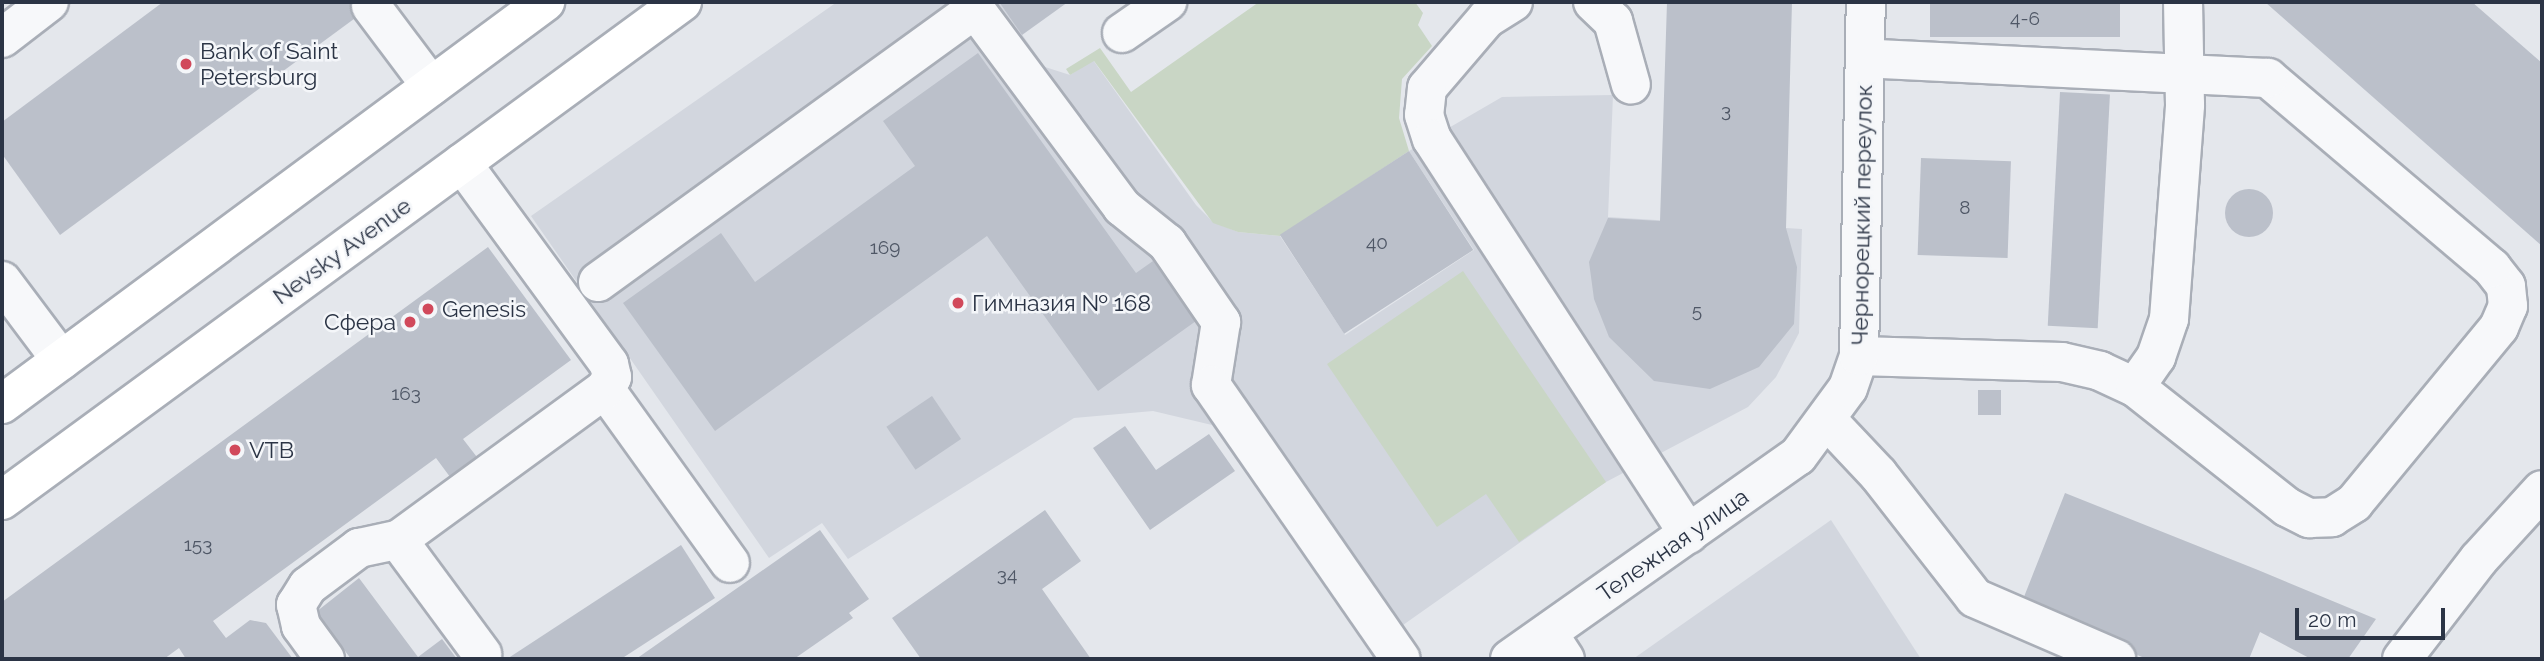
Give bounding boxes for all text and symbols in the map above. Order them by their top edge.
house number: 4-6 [2010,8,2040,30]
place label: Bank of Saint Petersburg [200,37,339,91]
marker: Bank of Saint Petersburg [178,56,194,72]
street label: Чернорецкий переулок [1846,84,1878,346]
house number: 3 [1721,100,1731,122]
street label: Nevsky Avenue [267,191,417,311]
house number: 8 [1959,197,1971,219]
house number: 40 [1366,232,1388,254]
house number: 169 [870,237,900,259]
place label: Гимназия № 168 [972,289,1151,317]
place label: Genesis [442,295,526,323]
marker: Гимназия № 168 [950,295,966,311]
house number: 5 [1692,300,1702,322]
marker: Genesis [420,301,436,317]
place label: Сфера [324,308,396,336]
marker: Сфера [402,314,418,330]
house number: 163 [391,383,421,405]
place label: VTB [249,436,294,464]
marker: VTB [227,442,243,458]
street label: Тележная улица [1592,483,1754,607]
house number: 153 [184,534,212,556]
house number: 34 [997,564,1017,586]
scale bar [2299,594,2450,638]
text: 20 m [2308,607,2356,632]

